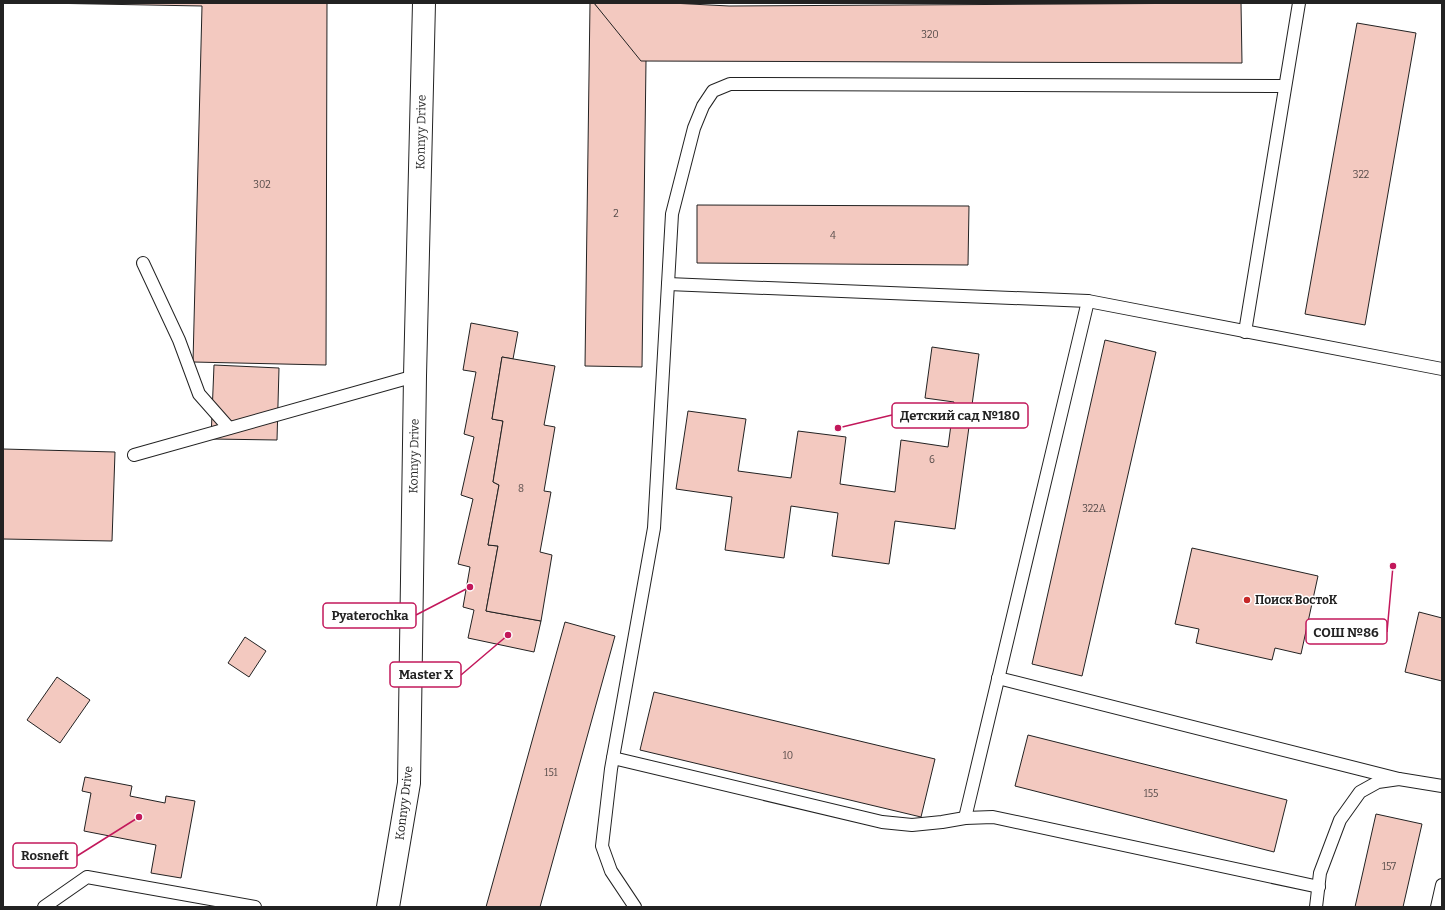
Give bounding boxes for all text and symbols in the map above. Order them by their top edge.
house number: 320 [921,29,939,41]
street label: Konnyy Drive [413,95,429,169]
house number: 322 [1353,169,1369,181]
house number: 302 [253,179,271,191]
house number: 2 [613,208,619,220]
house number: 4 [830,230,836,242]
callout: Детский сад №180 [892,403,1028,428]
text: Детский сад №180 [900,408,1020,423]
street label: Konnyy Drive [406,419,422,493]
house number: 6 [929,454,935,466]
house number: 8 [518,483,524,495]
house number: 322А [1082,503,1107,515]
place label: Поиск ВостоК [1255,593,1338,607]
marker: Поиск ВостоК [1242,595,1252,605]
callout: Pyaterochka [323,603,416,628]
text: Pyaterochka [331,608,409,623]
callout: СОШ №86 [1306,619,1387,644]
text: СОШ №86 [1313,625,1379,640]
callout: Master X [390,662,461,687]
text: Master X [399,667,454,682]
house number: 10 [783,750,793,762]
street label: Konnyy Drive [393,765,415,841]
house number: 151 [544,767,558,779]
house number: 155 [1144,788,1158,800]
callout: Rosneft [13,843,77,868]
text: Rosneft [21,848,69,863]
house number: 157 [1382,861,1396,873]

